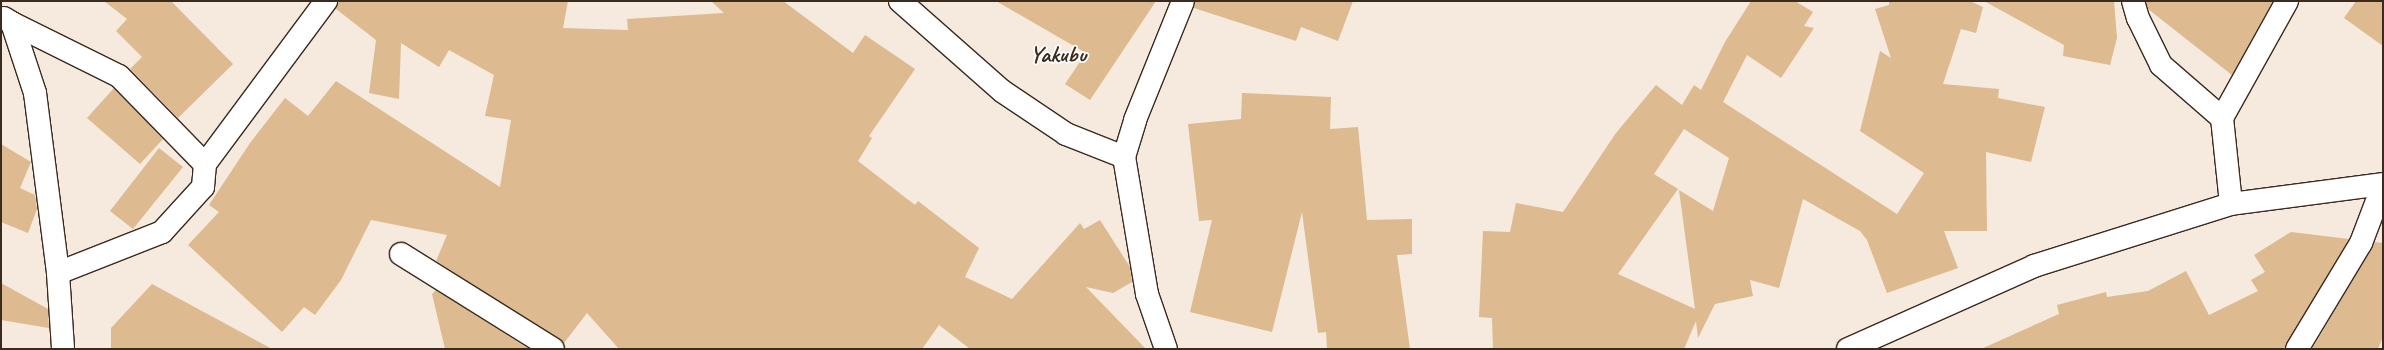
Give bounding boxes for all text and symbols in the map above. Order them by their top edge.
district label: Yakubu [1030,41,1086,69]

